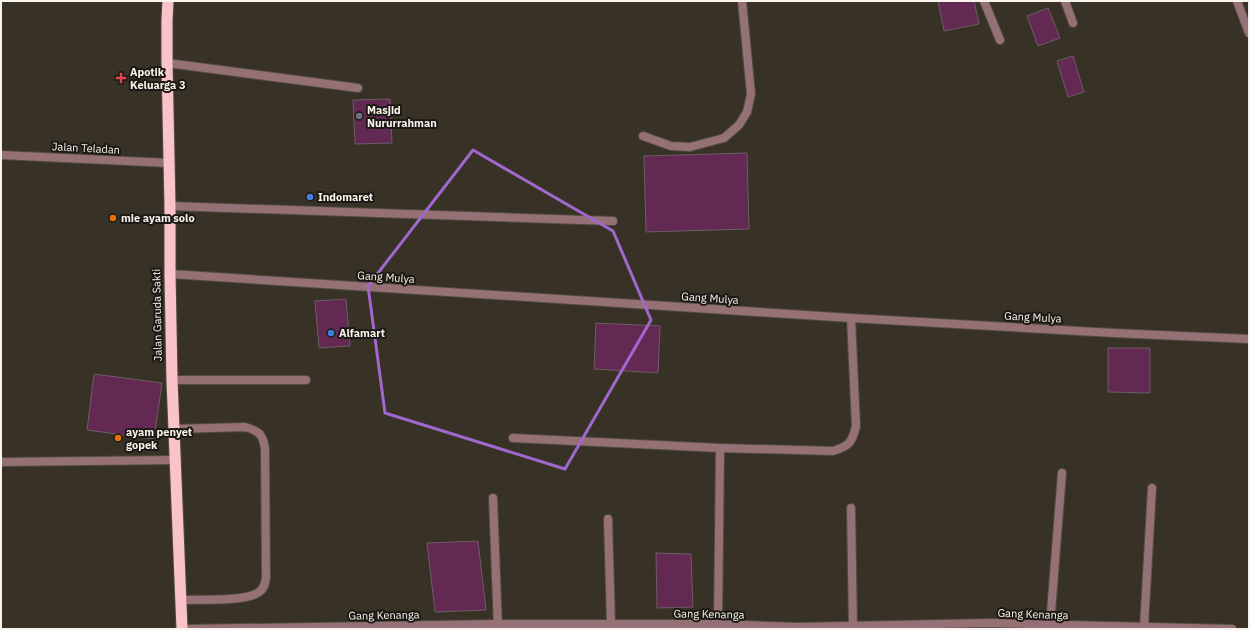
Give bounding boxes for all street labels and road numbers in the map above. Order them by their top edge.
street label: Jalan Teladan [52,139,120,157]
street label: Gang Mulya [357,268,415,286]
street label: Jalan Garuda Sakti [149,269,165,361]
street label: Gang Mulya [681,289,739,307]
street label: Gang Mulya [1004,309,1062,325]
street label: Gang Kenanga [673,606,745,622]
street label: Gang Kenanga [997,606,1069,622]
street label: Gang Kenanga [348,607,420,623]

